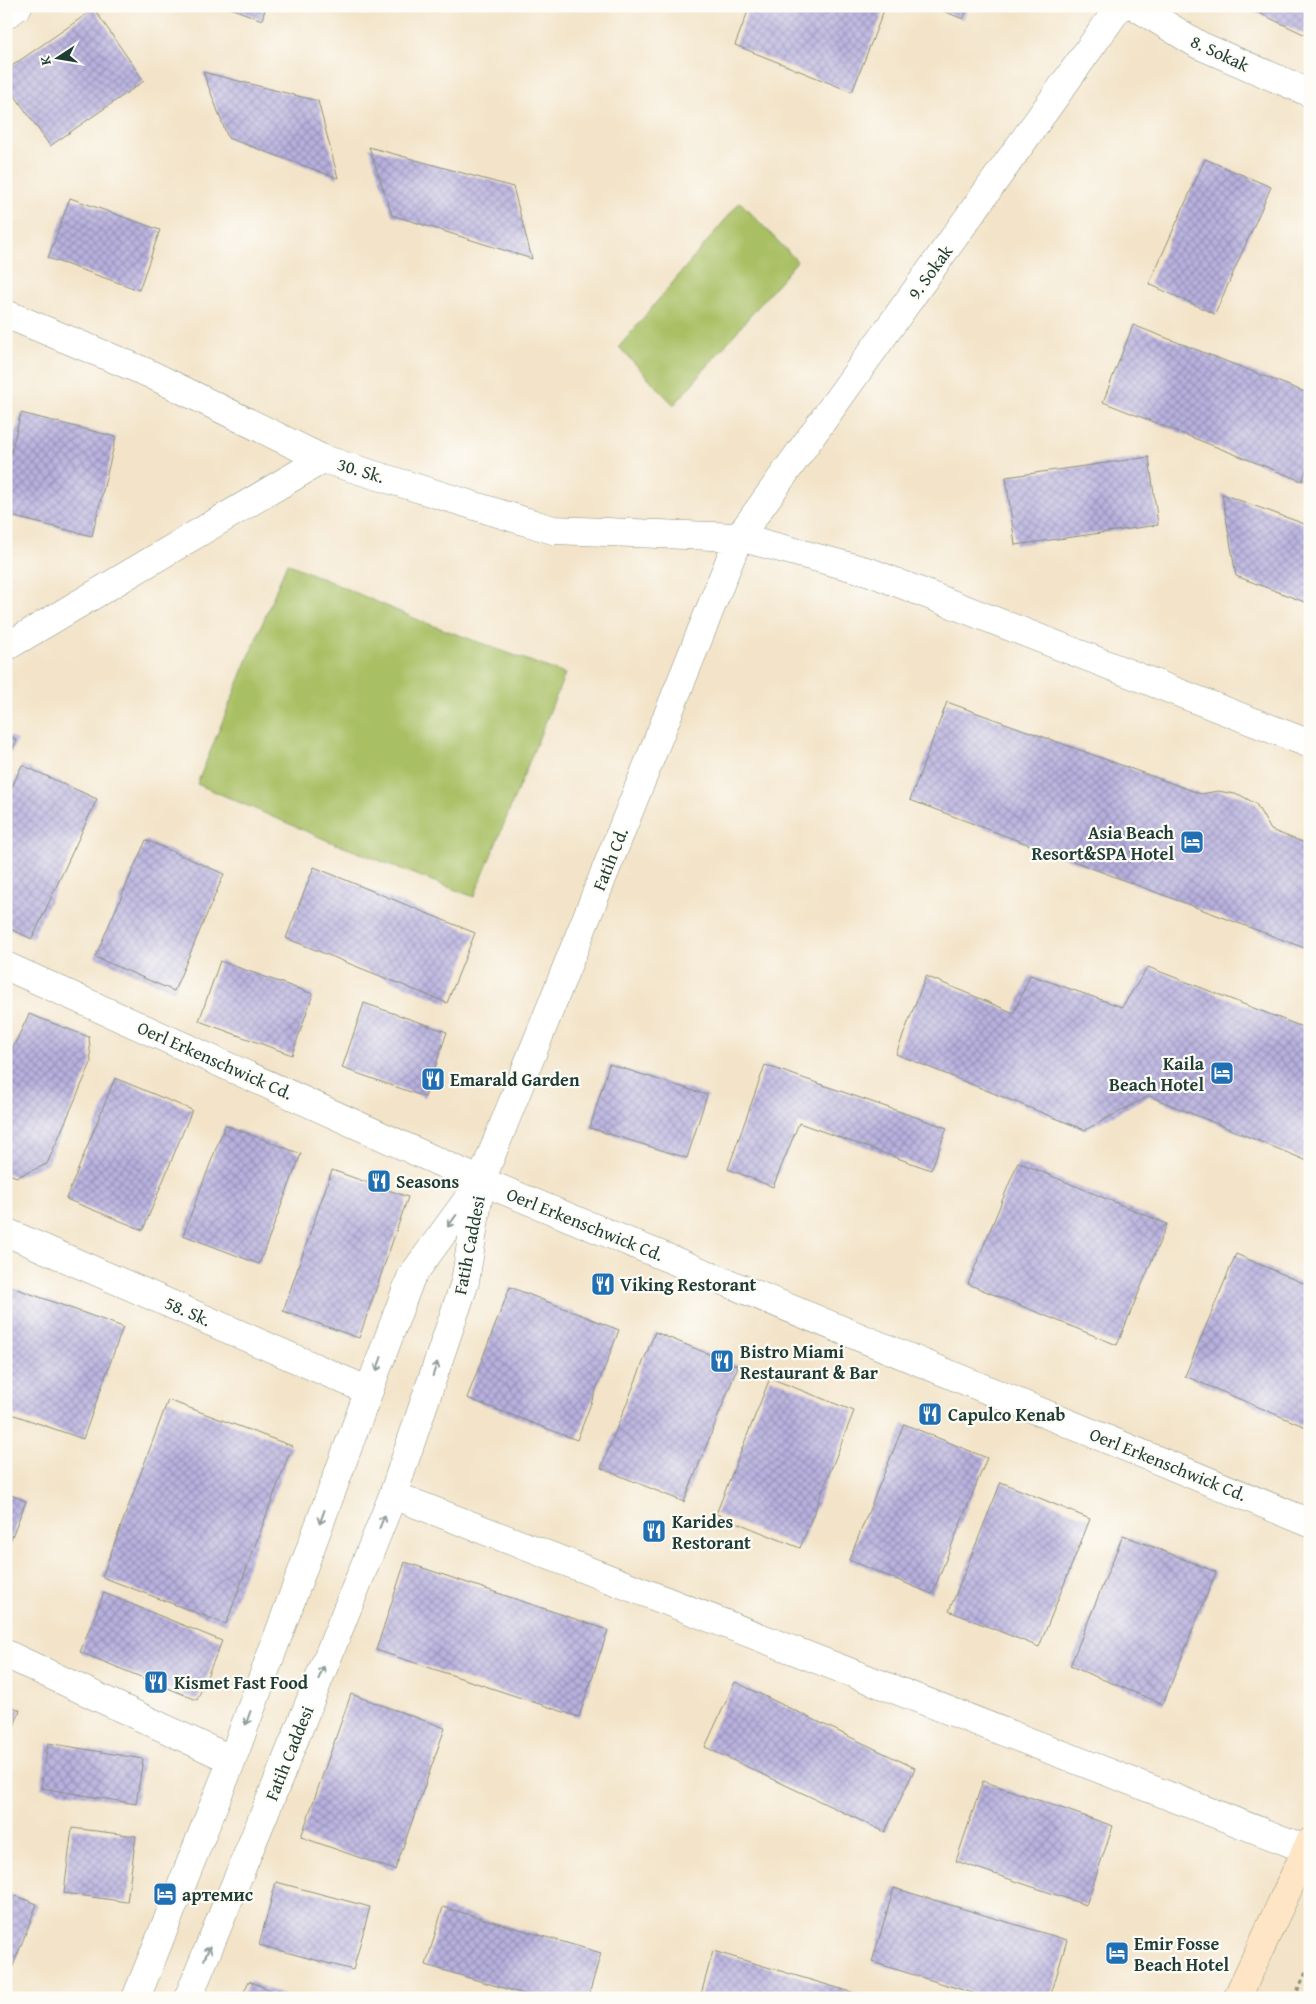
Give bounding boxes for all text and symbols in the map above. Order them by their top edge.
street label: 8. Sokak [1186,28,1254,79]
north arrow [32,32,82,82]
text: K [35,54,56,67]
street label: 9. Sokak [901,238,960,305]
street label: 30. Sk. [334,450,388,490]
place label: Asia Beach Resort&SPA Hotel [1031,819,1174,867]
street label: Fatih Cd. [585,823,635,895]
hotel icon: Asia Beach Resort&SPA Hotel [1179,829,1205,855]
street label: Oerl Erkenschwick Cd. [133,1014,297,1106]
place label: Kaila Beach Hotel [1109,1050,1205,1098]
hotel icon: Kaila Beach Hotel [1209,1060,1235,1086]
restaurant icon: Emarald Garden [420,1066,446,1092]
place label: Emarald Garden [450,1066,580,1093]
restaurant icon: Seasons [366,1168,392,1194]
place label: Seasons [396,1168,459,1195]
street label: Oerl Erkenschwick Cd. [503,1180,667,1268]
street label: Fatih Caddesi [446,1193,492,1297]
one-way arrow [447,1214,457,1228]
restaurant icon: Viking Restorant [590,1271,616,1297]
place label: Viking Restorant [620,1271,757,1298]
street label: 58. Sk. [161,1289,215,1333]
place label: Bistro Miami Restaurant & Bar [740,1338,879,1386]
restaurant icon: Bistro Miami Restaurant & Bar [709,1348,735,1374]
one-way arrow [374,1356,383,1371]
one-way arrow [431,1361,441,1377]
restaurant icon: Capulco Kenab [917,1401,943,1427]
place label: Capulco Kenab [948,1401,1065,1428]
street label: Oerl Erkenschwick Cd. [1086,1420,1250,1508]
one-way arrow [317,1508,326,1524]
place label: Karides Restorant [672,1508,751,1556]
one-way arrow [378,1515,387,1530]
restaurant icon: Karides Restorant [641,1518,667,1544]
one-way arrow [317,1666,327,1681]
restaurant icon: Kismet Fast Food [143,1669,169,1695]
place label: Kismet Fast Food [174,1669,309,1696]
street label: Fatih Caddesi [258,1701,320,1805]
one-way arrow [243,1710,252,1725]
hotel icon: артемис [152,1881,178,1907]
place label: артемис [182,1881,253,1908]
place label: Emir Fosse Beach Hotel [1134,1930,1230,1978]
hotel icon: Emir Fosse Beach Hotel [1104,1940,1130,1966]
one-way arrow [202,1946,212,1961]

